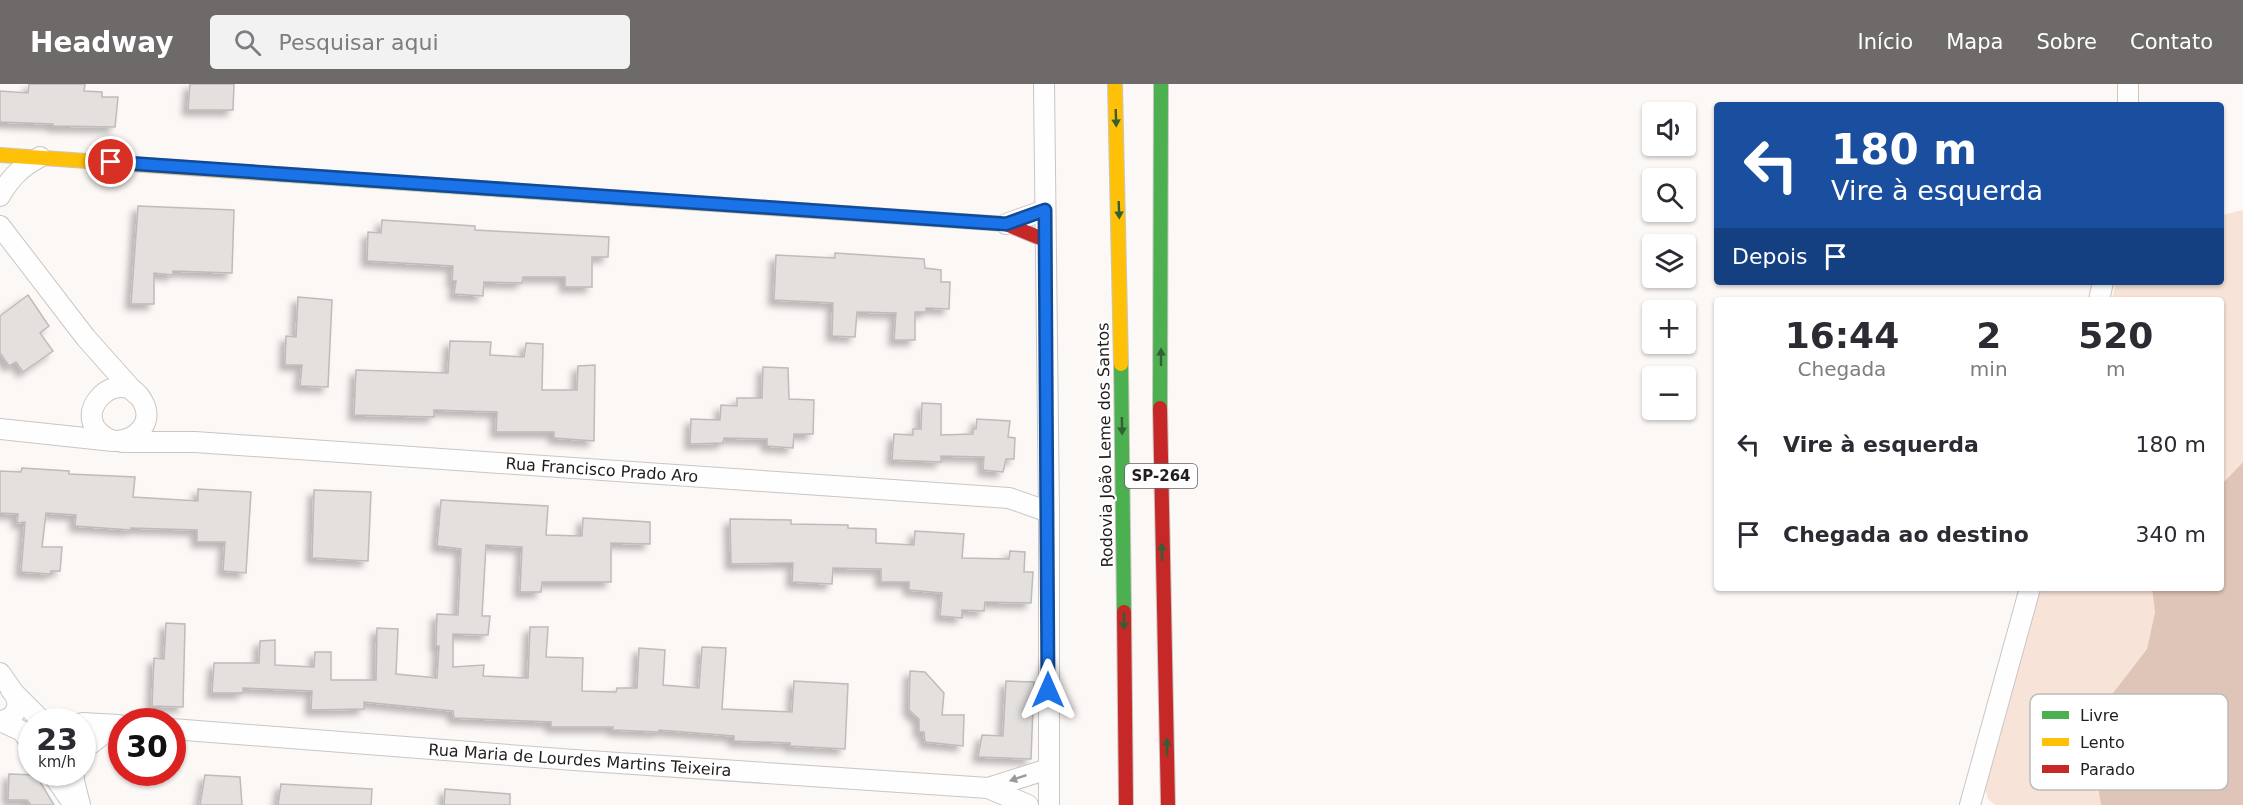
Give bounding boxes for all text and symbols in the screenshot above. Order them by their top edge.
search box [210,15,630,69]
text: Headway [30,26,174,59]
icon: search [231,26,264,59]
text: Pesquisar aqui [279,30,439,55]
text: Início [1858,30,1913,54]
text: Mapa [1946,30,2003,54]
text: Sobre [2036,30,2097,54]
text: Contato [2130,30,2213,54]
map controls [1642,102,1696,420]
button: sound [1642,102,1696,156]
one-way arrow [1111,108,1121,127]
text: 180 m [1831,125,1977,174]
icon: left [1732,126,1810,204]
pin [85,136,136,187]
icon: arrive [94,145,127,178]
button: search [1642,168,1696,222]
text: Vire à esquerda [1831,175,2043,206]
one-way arrow [1114,201,1123,220]
button: layers [1642,234,1696,288]
icon: arrive [1819,240,1852,273]
text: Depois [1732,244,1807,269]
button: + [1642,300,1696,354]
text: 16:44 [1785,315,1899,356]
text: 2 [1976,315,2001,356]
text: 520 [2078,315,2153,356]
street label: Rodovia João Leme dos Santos [1093,322,1117,568]
one-way arrow [1156,347,1166,366]
text: Chegada [1797,357,1886,381]
text: min [1970,357,2008,381]
text: m [2106,357,2126,381]
button: − [1642,366,1696,420]
one-way arrow [1117,417,1126,436]
icon: left [1732,428,1765,461]
text: Vire à esquerda [1783,432,1979,457]
text: 180 m [2136,432,2206,457]
street label: Rua Francisco Prado Aro [505,454,699,486]
road number: SP-264 [1125,464,1197,488]
icon: arrive [1732,518,1765,551]
text: Chegada ao destino [1783,522,2029,547]
text: 340 m [2136,522,2206,547]
one-way arrow [1158,542,1167,561]
one-way arrow [1119,612,1129,631]
position arrow [1016,658,1080,722]
legend [2030,694,2228,790]
text: Livre [2080,706,2119,725]
speed limit sign: 30 [108,708,186,786]
text: 23 [36,722,78,757]
text: Lento [2080,733,2125,752]
one-way arrow [1162,737,1171,756]
street label: Rua Maria de Lourdes Martins Teixeira [428,740,732,780]
text: km/h [38,753,76,771]
text: Parado [2080,760,2135,779]
one-way arrow [1009,773,1027,783]

